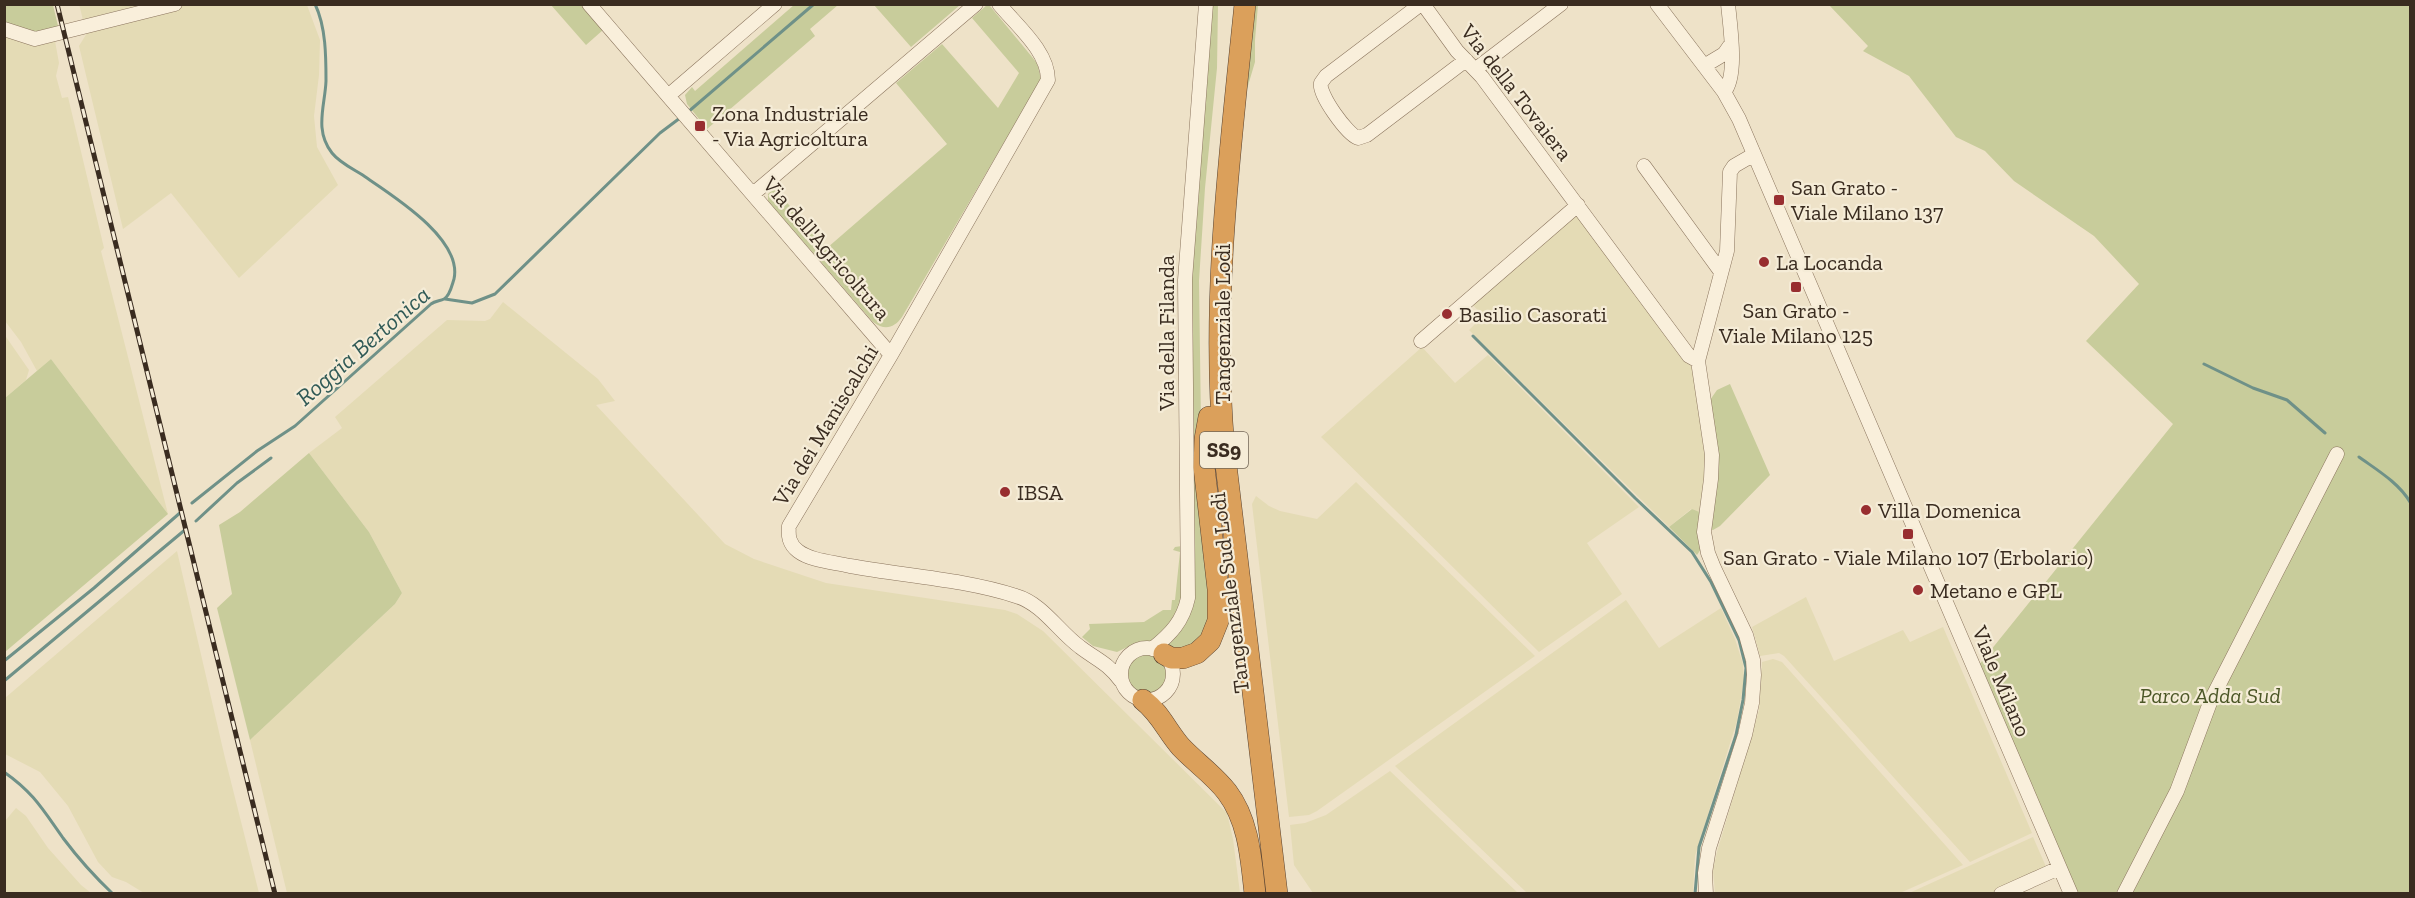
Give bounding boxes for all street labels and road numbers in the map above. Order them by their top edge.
street label: Via della Tovaiera [1454,18,1579,166]
street label: Via dell'Agricoltura [756,170,897,326]
street label: Tangenziale Lodi [1209,244,1236,404]
street label: Via della Filanda [1153,255,1180,412]
street label: Via dei Maniscalchi [766,340,884,511]
road number: SS9 [1200,432,1248,468]
street label: Tangenziale Sud Lodi [1204,491,1255,695]
street label: Viale Milano [1966,621,2037,741]

